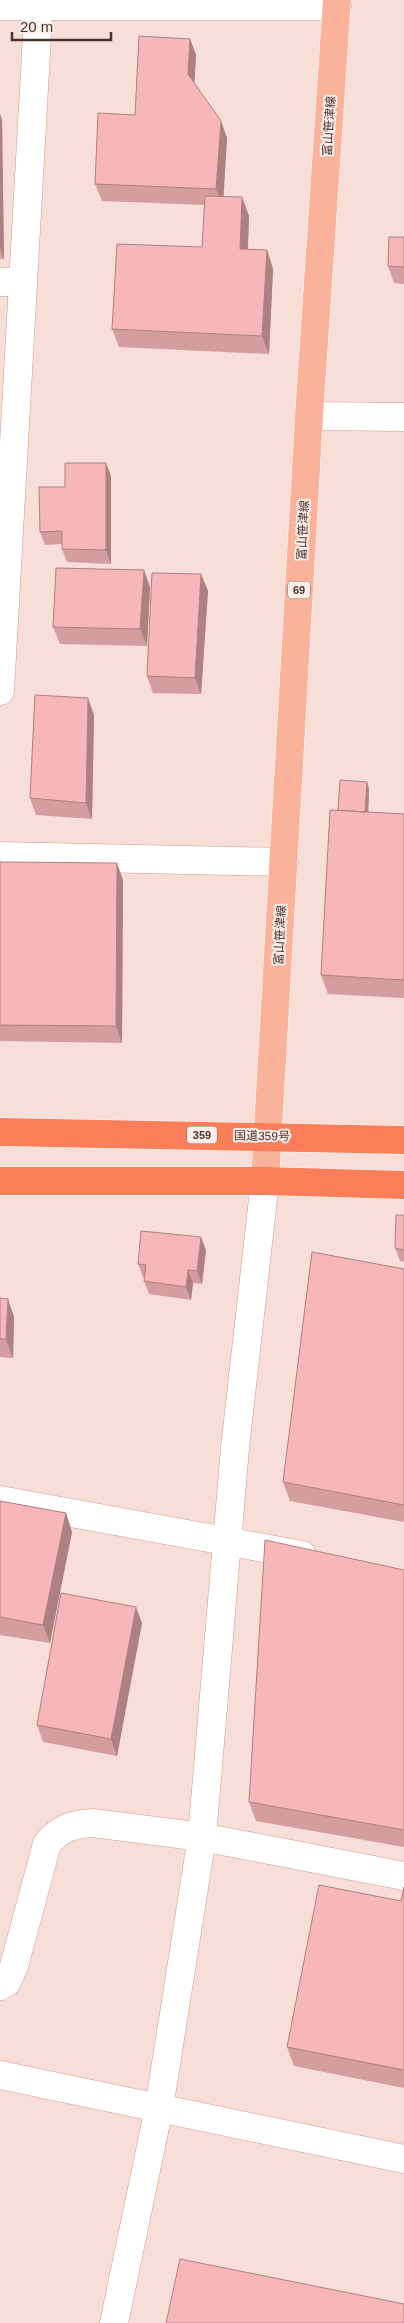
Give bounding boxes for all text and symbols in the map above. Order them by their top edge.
scale bar [12,10,111,42]
text: 20 m [20,18,53,35]
street label: 富山笹津線 [320,96,338,156]
street label: 富山笹津線 [294,500,312,560]
road number: 69 [288,582,310,598]
street label: 富山笹津線 [271,905,289,965]
road number: 359 [187,1126,217,1144]
street label: 国道359号 [234,1129,290,1143]

